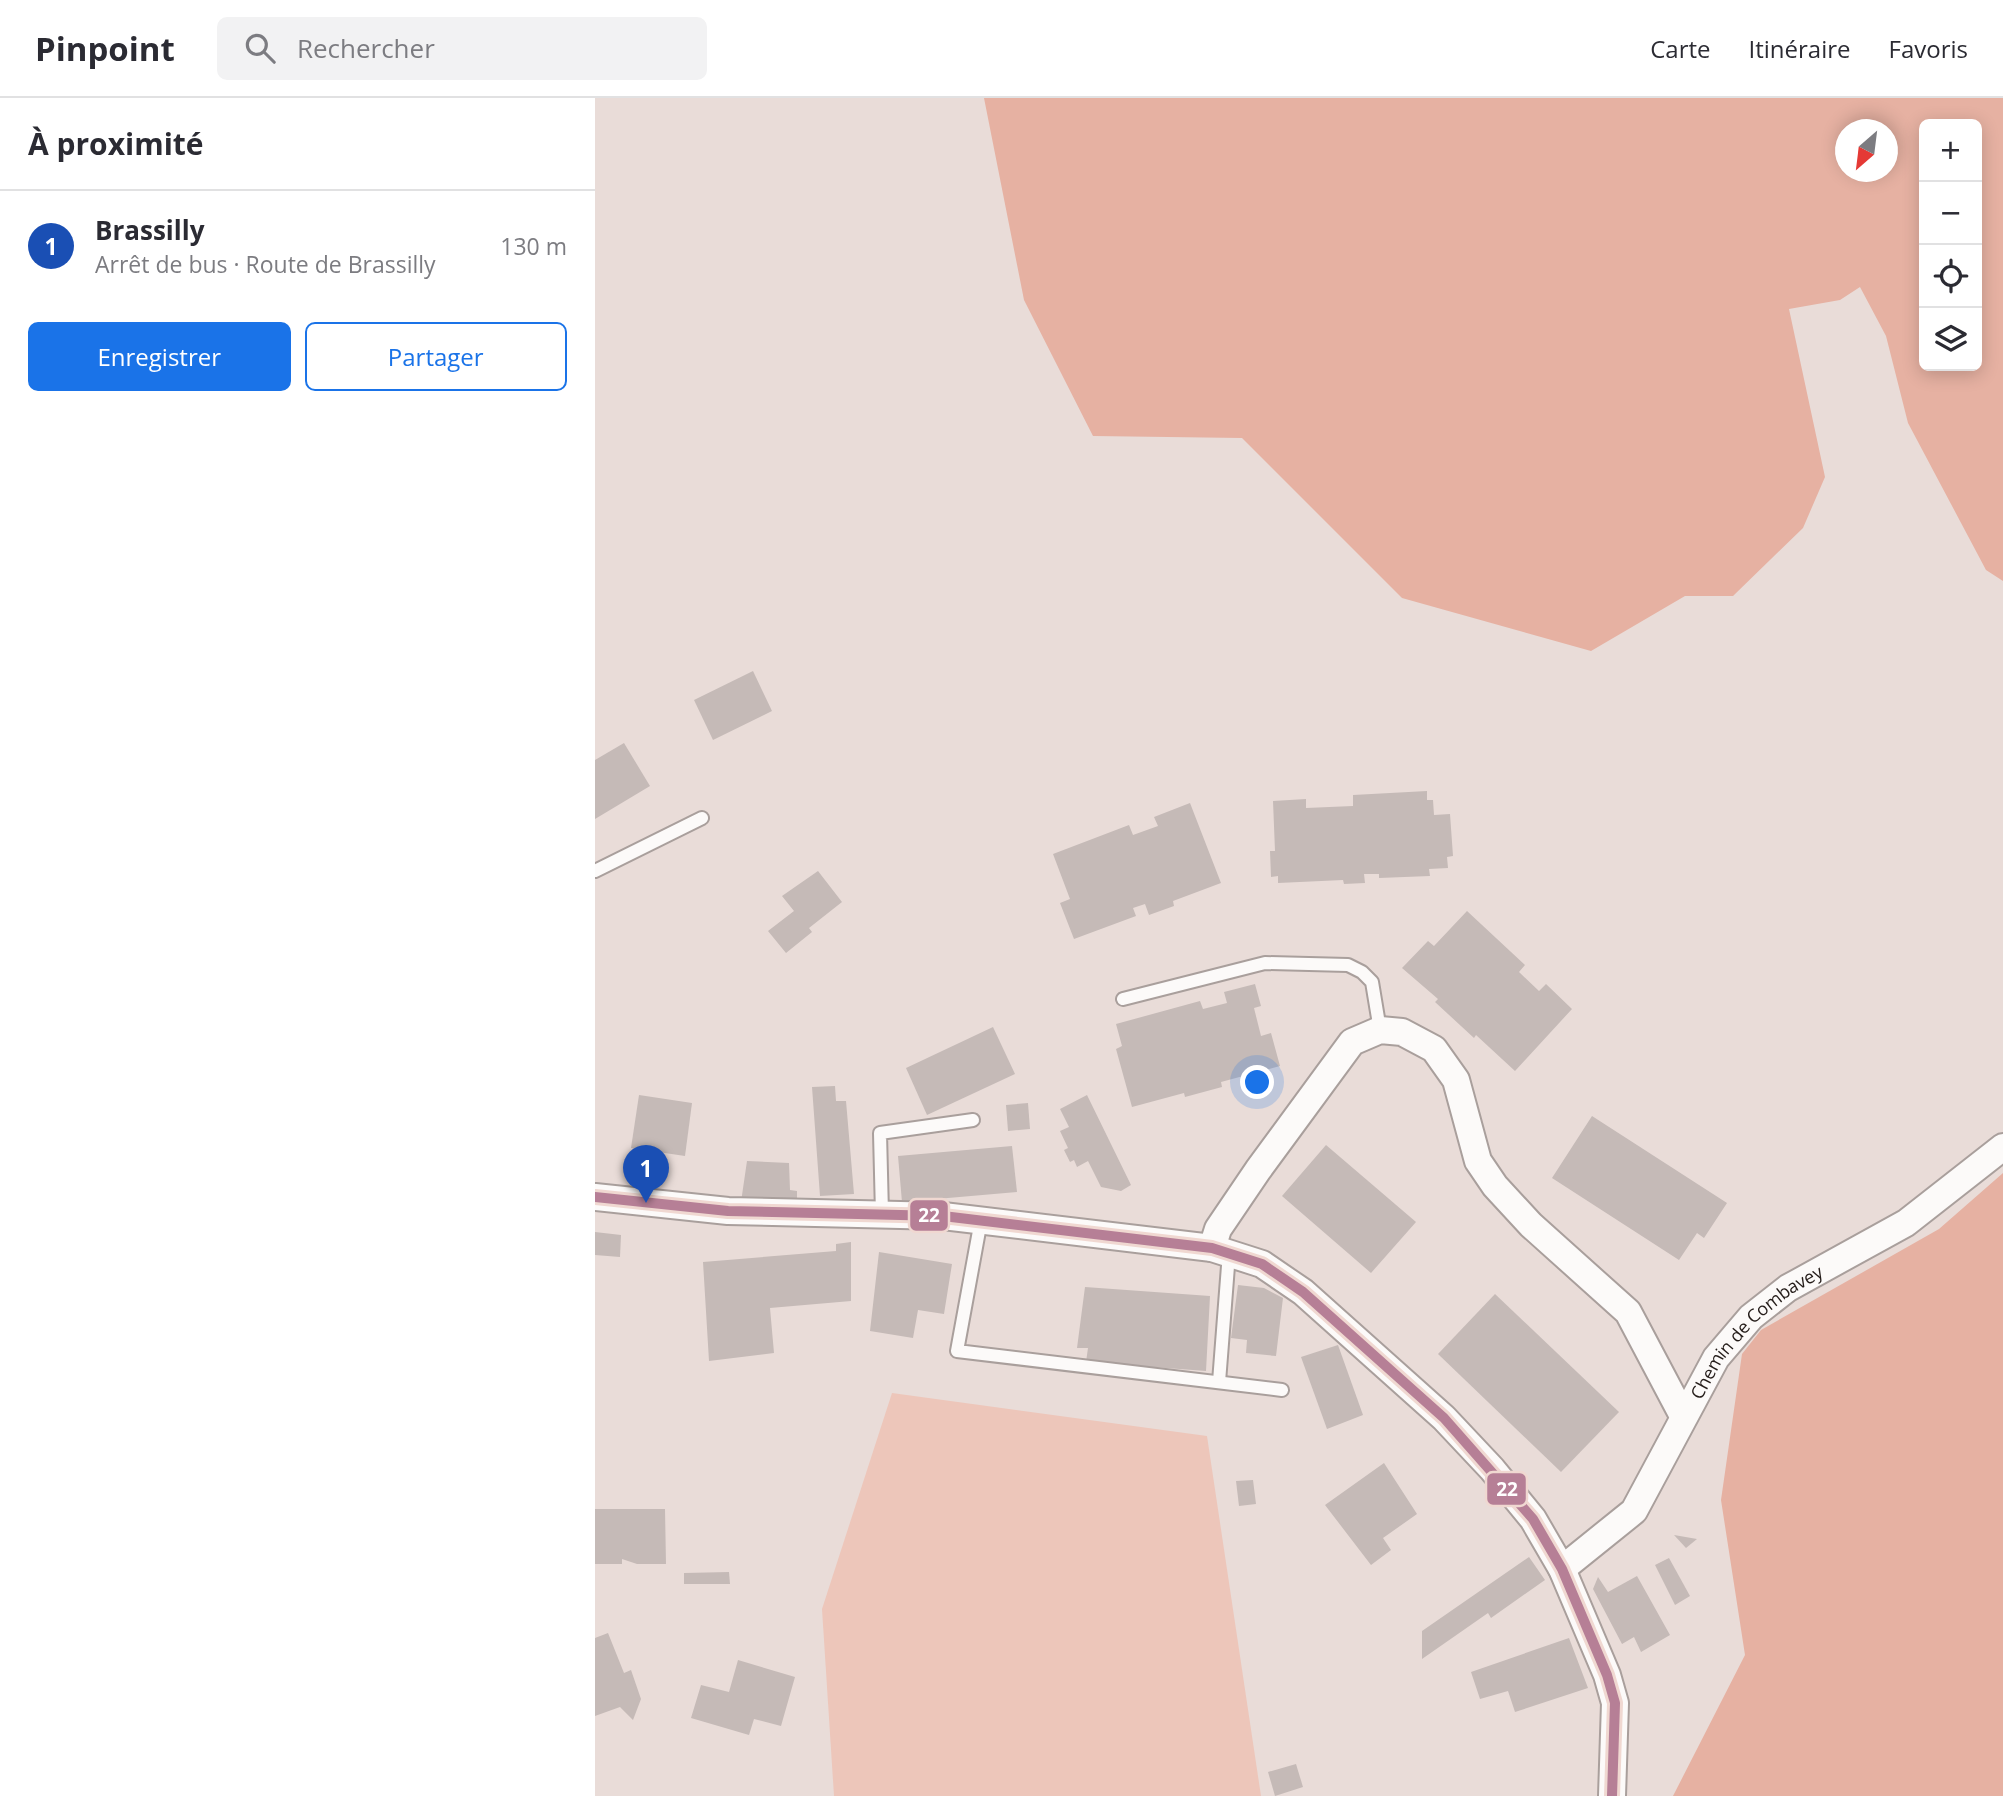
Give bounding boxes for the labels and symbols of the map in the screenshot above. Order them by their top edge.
north arrow [1835,119,1898,182]
your location [1240,1065,1274,1099]
pin: 1 [623,1145,669,1203]
line badge: 22 [909,1199,949,1232]
text: 22 [918,1202,940,1228]
street label: Chemin de Combavey [1684,1259,1828,1403]
line badge: 22 [1486,1472,1527,1506]
text: 22 [1496,1476,1518,1502]

